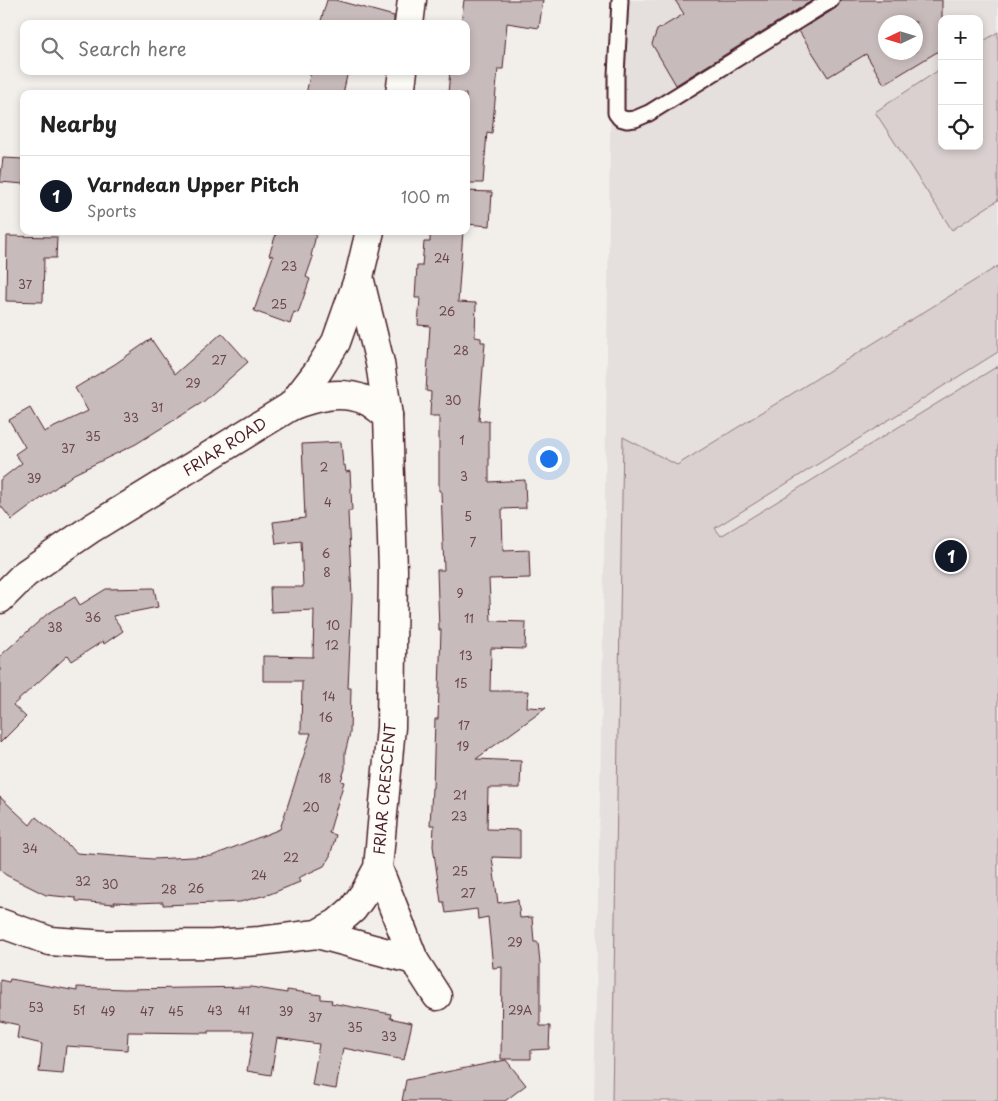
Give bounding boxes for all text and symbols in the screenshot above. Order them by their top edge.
north arrow [878,15,923,60]
map controls [938,15,983,150]
button: + [938,15,983,60]
search box [20,20,470,75]
icon: search [38,34,66,62]
text: Search here [78,34,187,62]
button: − [938,60,983,105]
button: locate [938,105,983,150]
text: Nearby [40,107,117,139]
text: Varndean Upper Pitch [87,170,299,198]
text: 1 [52,184,60,208]
text: 100 m [401,184,450,208]
text: Sports [87,198,136,222]
house number: 24 [434,249,450,267]
house number: 23 [281,257,297,275]
house number: 37 [18,275,33,293]
house number: 25 [271,295,287,313]
house number: 26 [439,302,455,320]
house number: 28 [453,341,469,359]
house number: 27 [212,351,227,369]
house number: 29 [185,374,201,392]
house number: 30 [445,391,462,409]
house number: 31 [151,398,163,416]
house number: 33 [123,408,139,426]
street label: FRIAR ROAD [178,411,271,481]
house number: 35 [85,427,101,445]
house number: 1 [459,431,465,449]
house number: 37 [61,439,76,457]
your location [536,446,562,472]
house number: 2 [320,458,328,476]
house number: 3 [460,467,468,485]
house number: 39 [27,469,41,487]
house number: 4 [324,493,332,511]
house number: 5 [464,507,472,525]
house number: 7 [470,533,477,551]
pin: 1 [935,537,967,575]
house number: 6 [322,544,330,562]
house number: 8 [323,563,331,581]
house number: 9 [456,584,464,602]
house number: 36 [85,608,101,626]
house number: 11 [464,609,474,627]
house number: 10 [326,616,340,634]
house number: 38 [47,618,63,636]
house number: 12 [325,636,339,654]
house number: 13 [459,646,473,664]
house number: 15 [454,674,468,692]
house number: 14 [322,687,336,705]
house number: 16 [319,708,333,726]
house number: 17 [458,716,470,734]
street label: FRIAR CRESCENT [366,721,401,856]
house number: 19 [457,737,469,755]
house number: 18 [319,769,331,787]
house number: 21 [453,786,467,804]
house number: 20 [302,798,320,816]
house number: 23 [451,807,467,825]
house number: 34 [22,839,38,857]
house number: 22 [283,848,299,866]
house number: 25 [452,862,468,880]
house number: 24 [251,866,267,884]
house number: 32 [75,872,91,890]
house number: 30 [102,875,119,893]
house number: 26 [188,879,204,897]
house number: 28 [161,880,177,898]
house number: 27 [461,884,476,902]
house number: 29 [507,933,523,951]
house number: 53 [28,998,44,1016]
house number: 51 [73,1001,85,1019]
house number: 43 [207,1001,223,1019]
house number: 41 [238,1001,250,1019]
house number: 29A [508,1001,532,1019]
house number: 49 [101,1002,115,1020]
house number: 47 [140,1002,155,1020]
house number: 45 [168,1002,184,1020]
house number: 39 [279,1002,293,1020]
house number: 37 [308,1008,323,1026]
house number: 35 [347,1018,363,1036]
house number: 33 [381,1027,397,1045]

